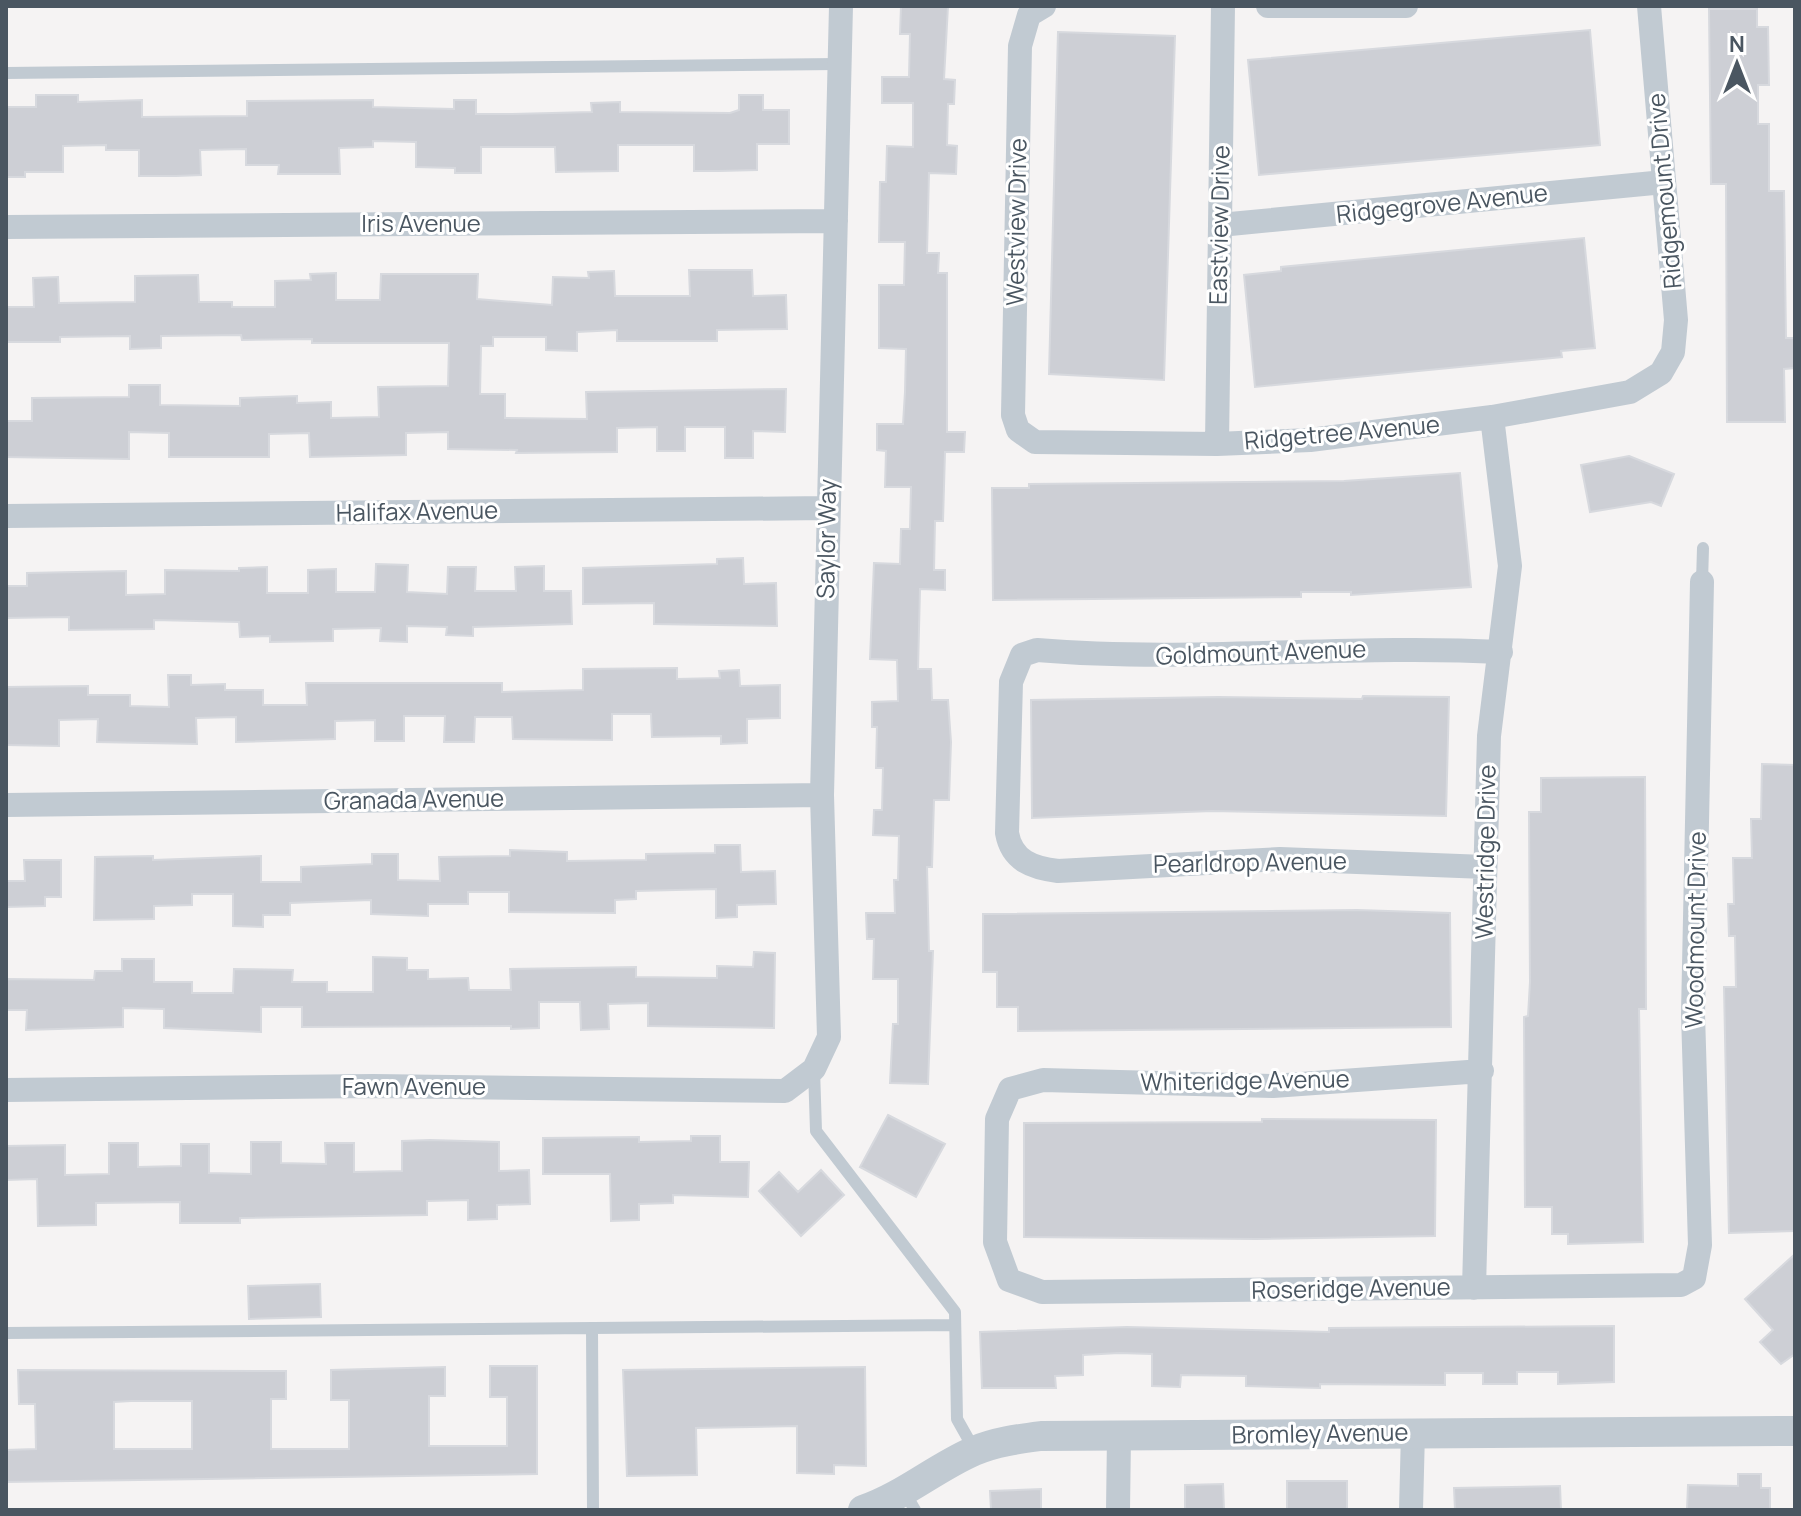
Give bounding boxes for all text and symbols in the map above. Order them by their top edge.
north arrow [1697,24,1777,104]
text: N [1729,29,1745,59]
street label: Ridgemount Drive [1639,92,1688,290]
street label: Westview Drive [998,138,1033,306]
street label: Eastview Drive [1201,145,1236,305]
street label: Ridgegrove Avenue [1335,175,1549,230]
street label: Iris Avenue [361,206,481,239]
street label: Ridgetree Avenue [1243,407,1441,456]
street label: Saylor Way [808,478,843,599]
street label: Halifax Avenue [336,493,498,528]
street label: Goldmount Avenue [1155,631,1367,672]
street label: Westridge Drive [1466,764,1503,940]
street label: Granada Avenue [323,780,505,817]
street label: Woodmount Drive [1676,831,1713,1029]
street label: Pearldrop Avenue [1153,843,1347,880]
street label: Whiteridge Avenue [1140,1061,1350,1098]
street label: Fawn Avenue [342,1069,486,1102]
street label: Roseridge Avenue [1251,1269,1451,1306]
street label: Bromley Avenue [1231,1414,1409,1451]

